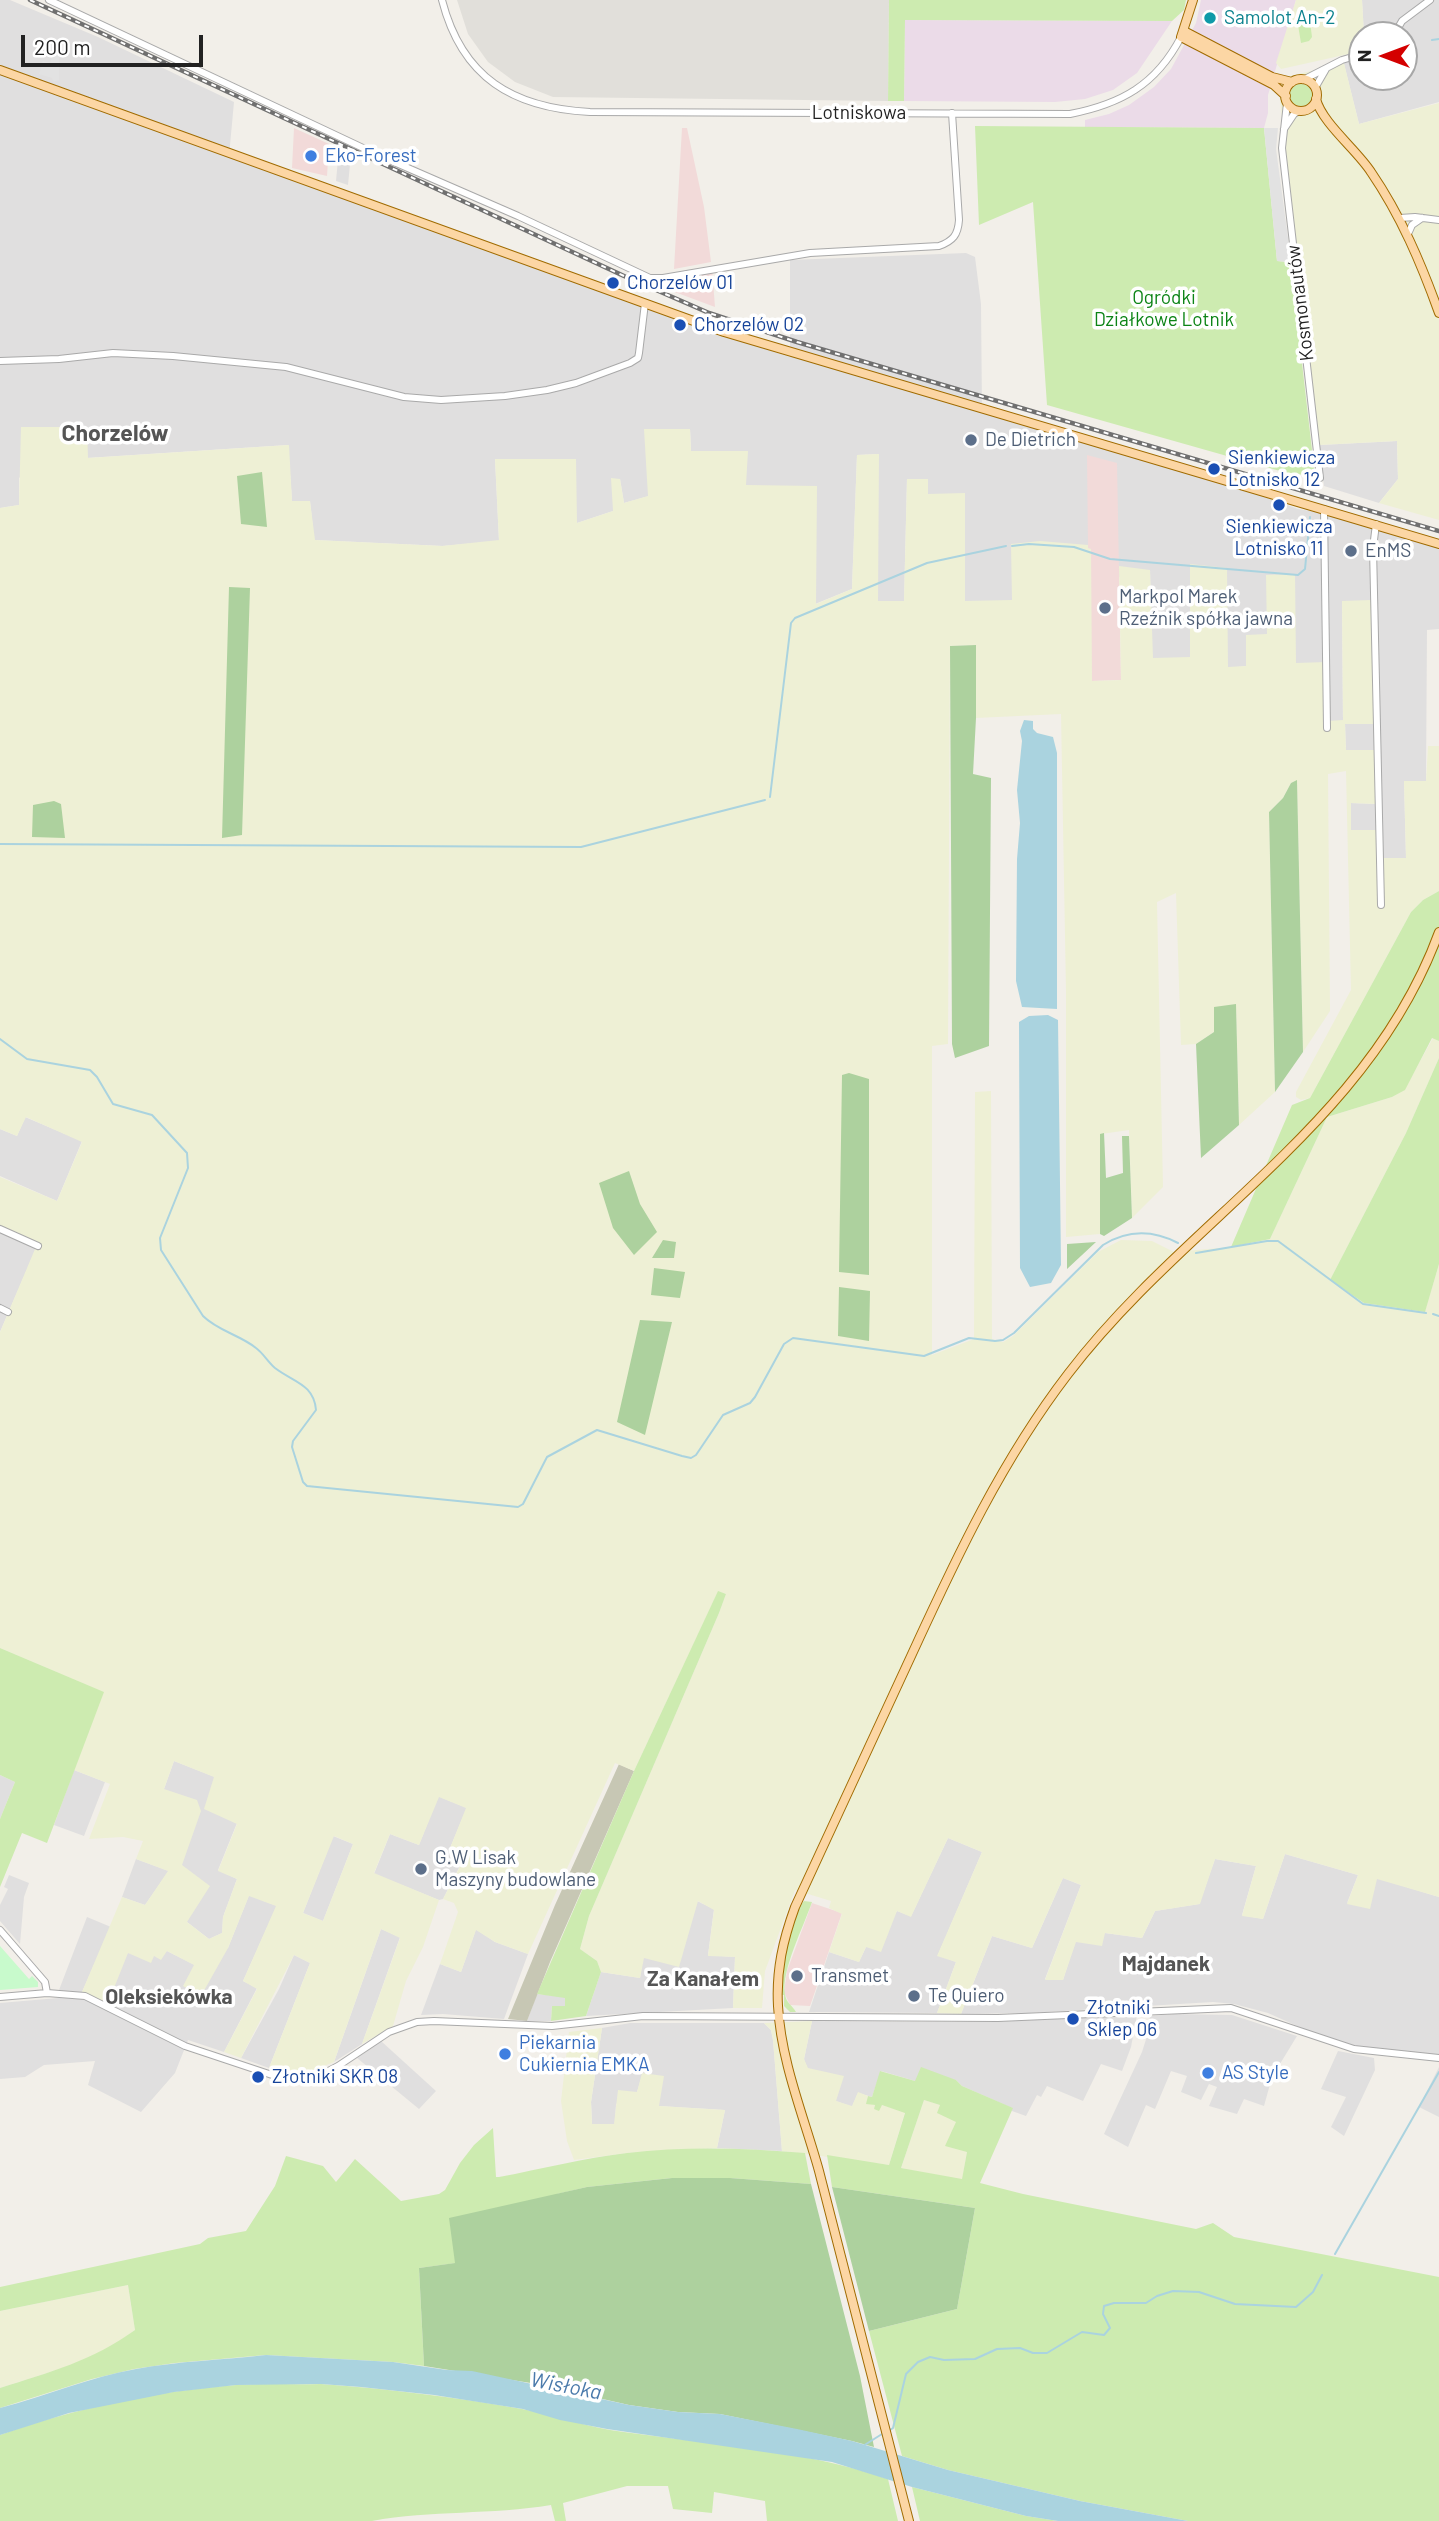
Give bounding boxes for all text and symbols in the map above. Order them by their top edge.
place label: Samolot An-2 [1224,7,1335,29]
marker: Samolot An-2 [1202,10,1218,26]
scale bar [24,21,206,65]
north arrow [1348,21,1418,91]
text: 200 m [34,34,91,59]
text: N [1352,50,1375,62]
street label: Lotniskowa [812,102,906,124]
place label: Eko-Forest [325,145,417,167]
marker: Eko-Forest [303,148,319,164]
street label: Kosmonautów [1282,244,1318,362]
place label: Chorzelów 01 [627,272,733,294]
marker: Chorzelów 01 [605,275,621,291]
park label: Ogródki Działkowe Lotnik [1094,287,1234,331]
place label: Chorzelów 02 [694,314,804,336]
marker: Chorzelów 02 [672,317,688,333]
district label: Chorzelów [61,419,169,447]
place label: De Dietrich [985,429,1076,451]
marker: De Dietrich [963,432,979,448]
place label: Sienkiewicza Lotnisko 12 [1228,447,1335,491]
marker: Sienkiewicza Lotnisko 12 [1206,461,1222,477]
marker: Sienkiewicza Lotnisko 11 [1271,497,1287,513]
place label: Sienkiewicza Lotnisko 11 [1225,516,1333,560]
place label: EnMS [1365,540,1411,562]
marker: EnMS [1343,543,1359,559]
place label: Markpol Marek Rzeźnik spółka jawna [1119,586,1293,630]
marker: Markpol Marek Rzeźnik spółka jawna [1097,600,1113,616]
place label: G.W Lisak Maszyny budowlane [435,1847,596,1891]
marker: G.W Lisak Maszyny budowlane [413,1861,429,1877]
district label: Majdanek [1122,1951,1210,1977]
place label: Transmet [811,1965,889,1987]
district label: Za Kanałem [647,1966,759,1992]
marker: Transmet [789,1968,805,1984]
district label: Oleksiekówka [105,1984,233,2010]
place label: Te Quiero [928,1985,1005,2007]
marker: Te Quiero [906,1988,922,2004]
place label: Złotniki Sklep 06 [1087,1997,1157,2041]
marker: Złotniki Sklep 06 [1065,2011,1081,2027]
place label: Piekarnia Cukiernia EMKA [519,2032,649,2076]
marker: Piekarnia Cukiernia EMKA [497,2046,513,2062]
place label: AS Style [1222,2062,1289,2084]
marker: AS Style [1200,2065,1216,2081]
place label: Złotniki SKR 08 [272,2066,398,2088]
marker: Złotniki SKR 08 [250,2069,266,2085]
water label: Wisłoka [528,2367,604,2405]

